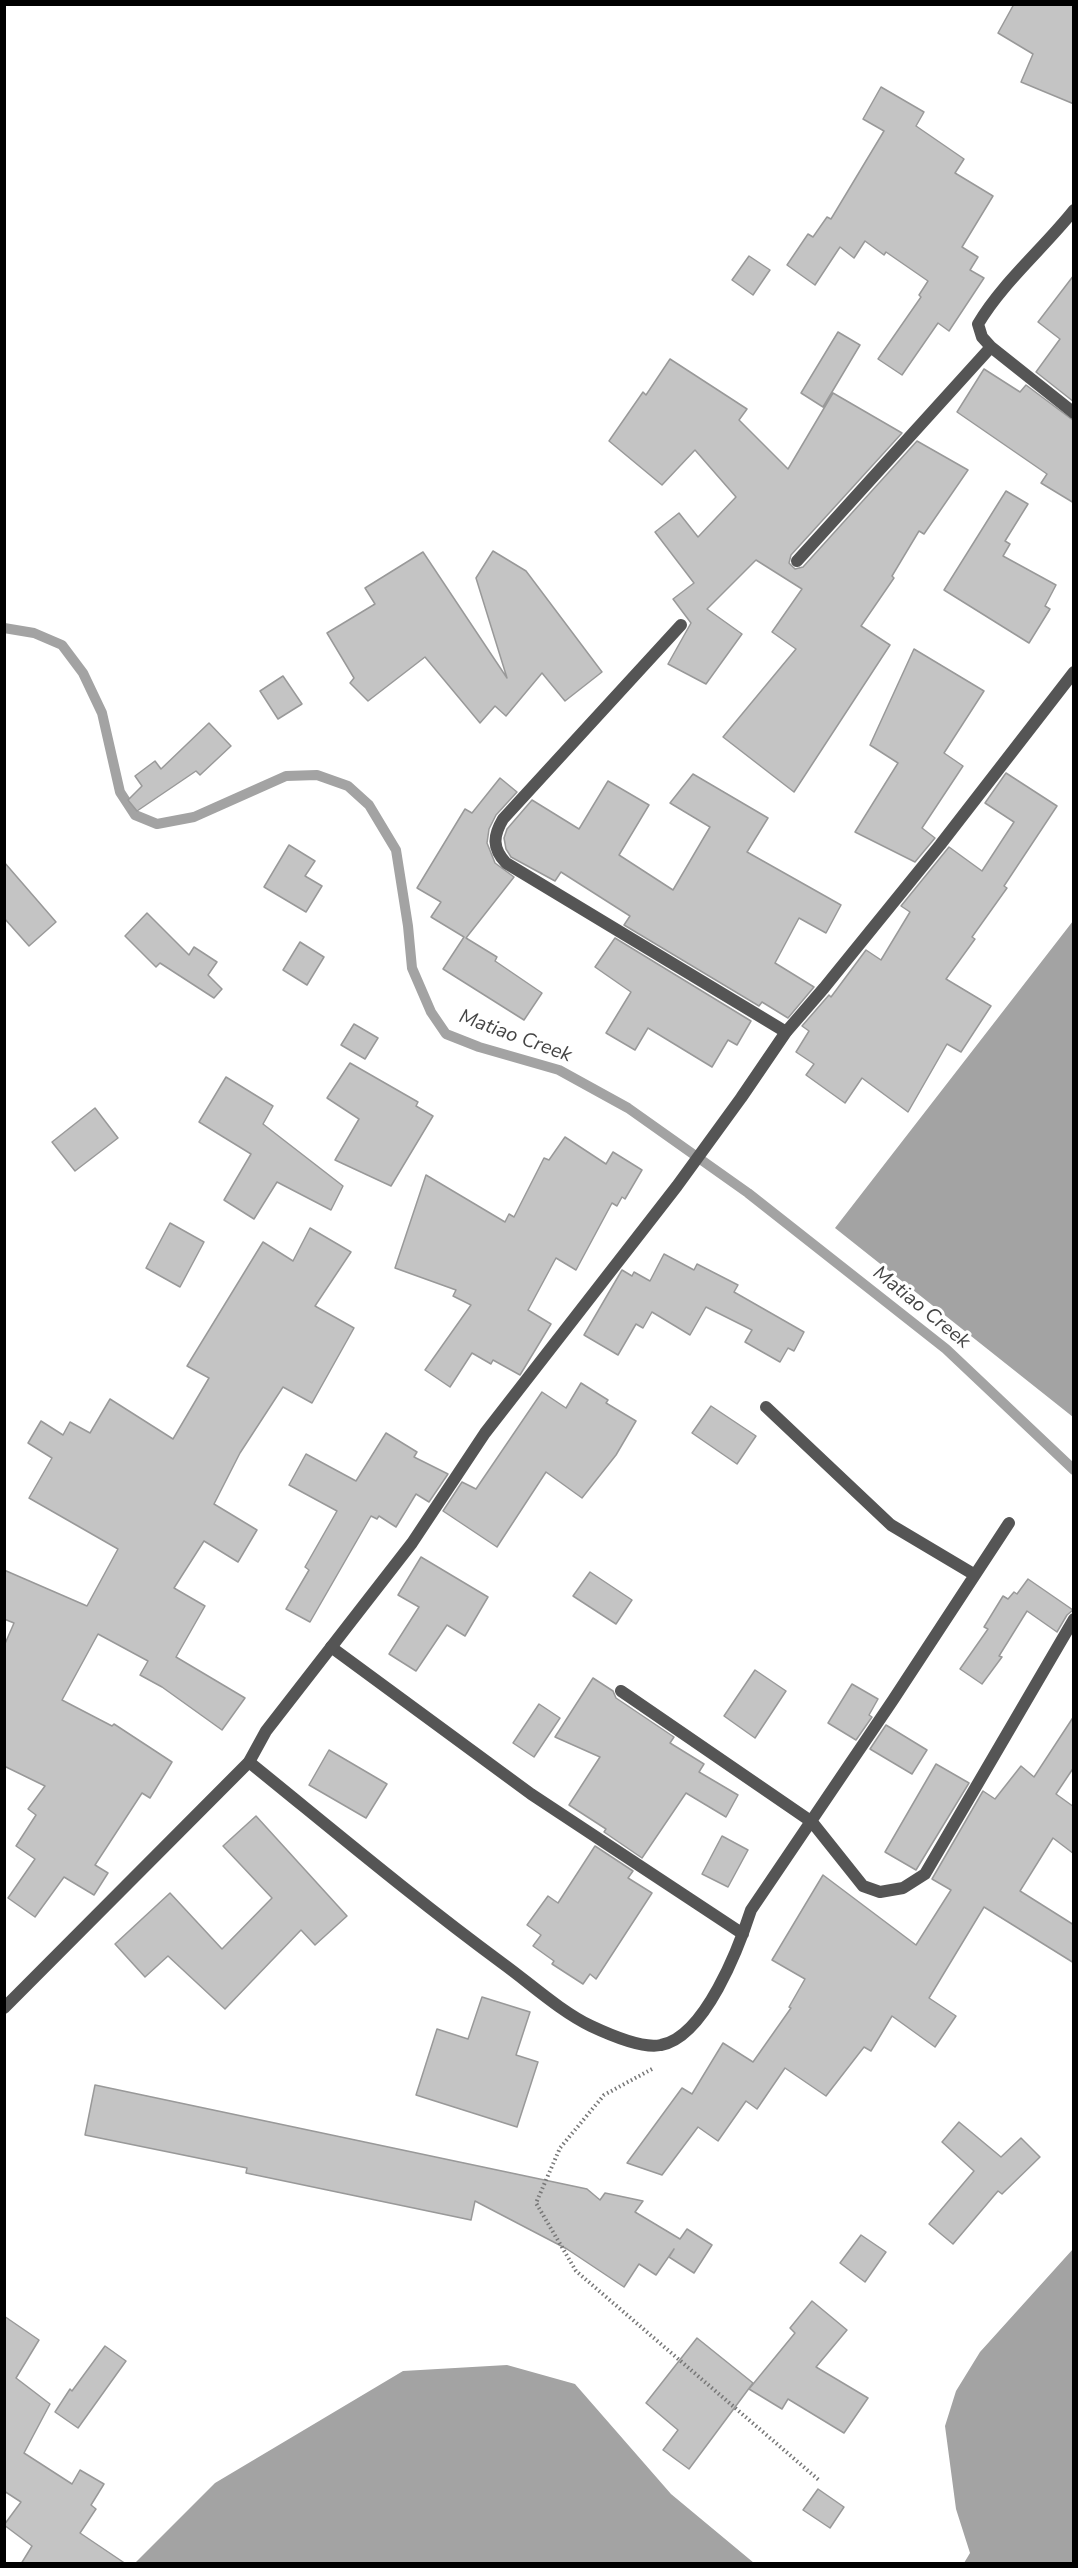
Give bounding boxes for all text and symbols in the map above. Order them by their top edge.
water label: Matiao Creek [455,1006,575,1068]
water label: Matiao Creek [868,1262,974,1354]

